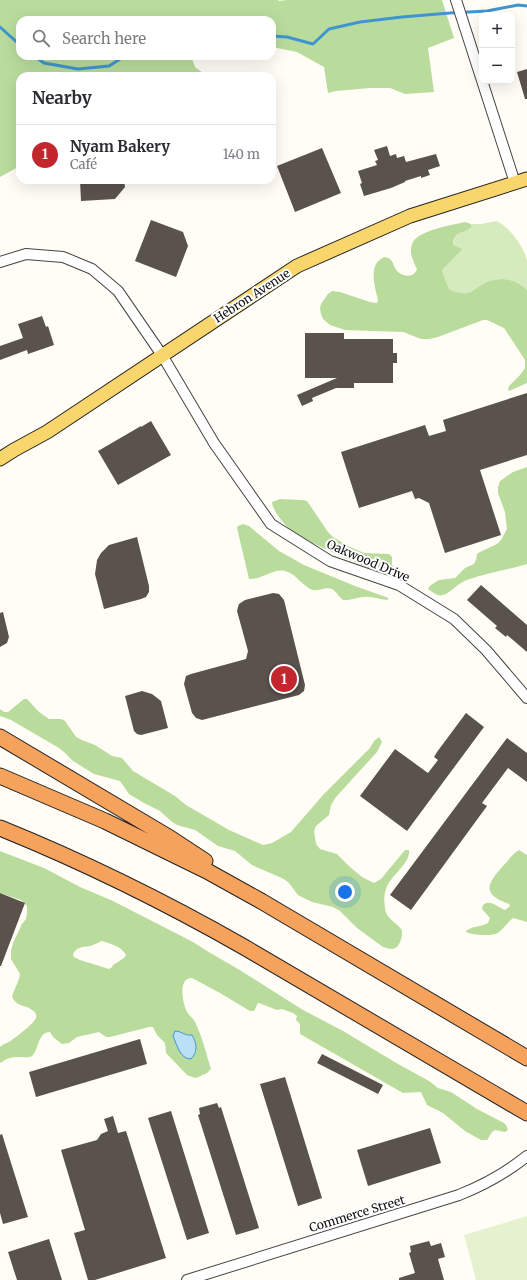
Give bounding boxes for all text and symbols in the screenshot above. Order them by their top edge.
map controls [479,12,515,84]
button: + [479,12,515,48]
search box [16,16,276,60]
icon: search [30,27,52,49]
text: Search here [62,29,146,48]
button: − [479,48,515,84]
text: Nearby [32,87,92,109]
text: Nyam Bakery [70,137,170,156]
text: 1 [42,146,48,163]
text: 140 m [223,146,260,163]
text: Café [70,156,97,173]
street label: Hebron Avenue [211,265,293,326]
street label: Oakwood Drive [324,536,412,585]
pin: 1 [271,664,297,694]
your location [335,882,355,902]
street label: Commerce Street [307,1192,407,1235]

